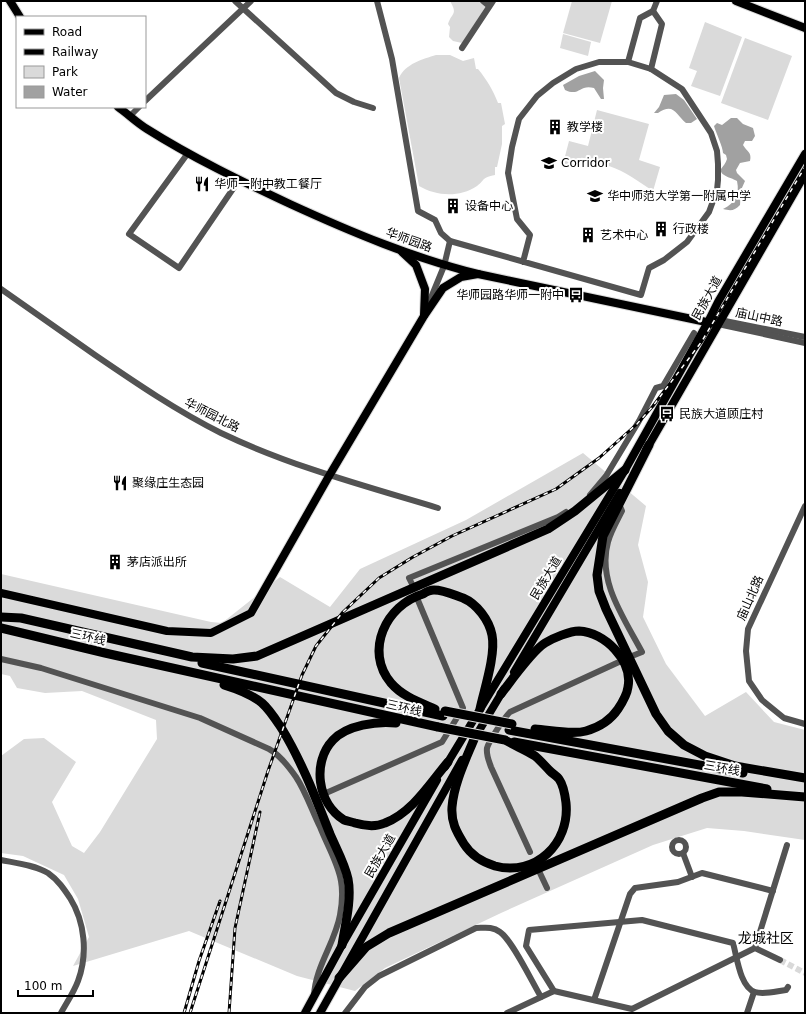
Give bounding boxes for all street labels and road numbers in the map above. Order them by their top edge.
street label: 华师园路 [384,225,434,255]
street label: 民族大道 [689,274,725,322]
street label: 庙山中路 [734,305,784,329]
street label: 华师园北路 [182,395,242,435]
street label: 民族大道 [528,554,564,602]
street label: 庙山北路 [734,573,766,623]
street label: 三环线 [69,626,107,648]
street label: 三环线 [385,697,423,719]
street label: 三环线 [703,758,741,778]
street label: 民族大道 [362,832,398,880]

